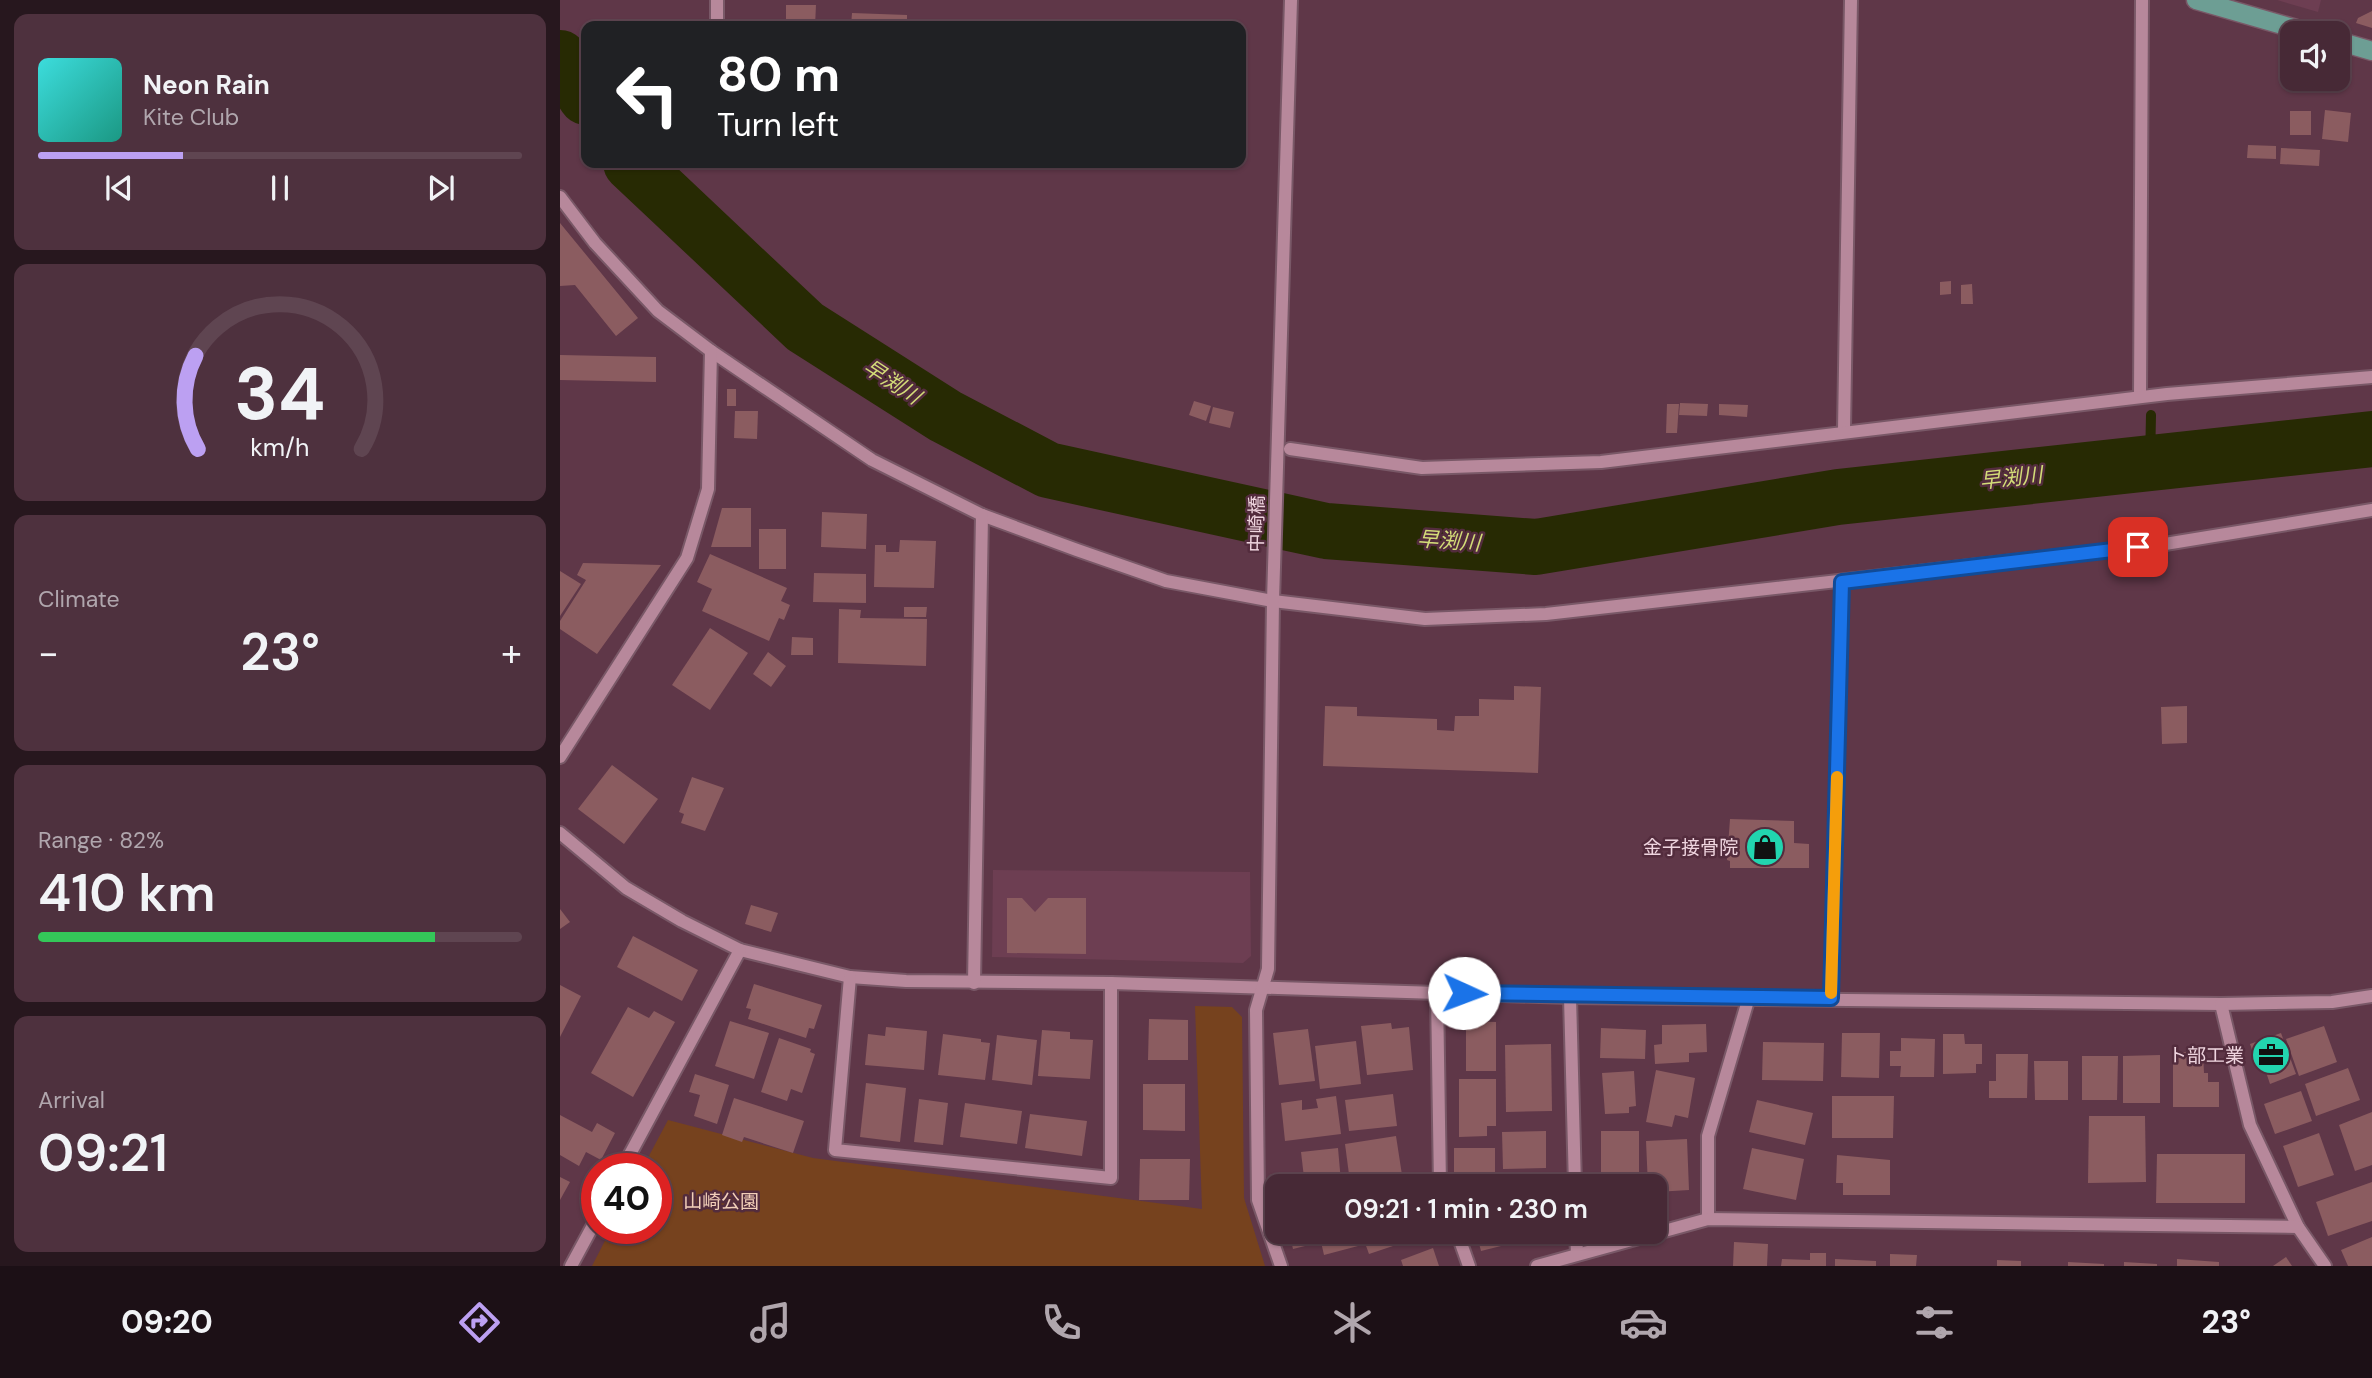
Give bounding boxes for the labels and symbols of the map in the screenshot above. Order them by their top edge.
water label: 早渕川 [858,353,928,412]
water label: 早渕川 [1978,461,2046,495]
street label: 中崎橋 [1244,495,1269,553]
pin [2108,517,2168,577]
water label: 早渕川 [1417,525,1483,557]
shop icon: 金子接骨院 [1744,826,1786,868]
place label: 金子接骨院 [1643,835,1738,860]
position arrow [1427,956,1501,1030]
office icon: ト部工業 [2250,1034,2292,1076]
place label: ト部工業 [2168,1043,2244,1068]
speed limit sign: 40 [581,1153,672,1244]
park label: 山崎公園 [683,1189,759,1214]

